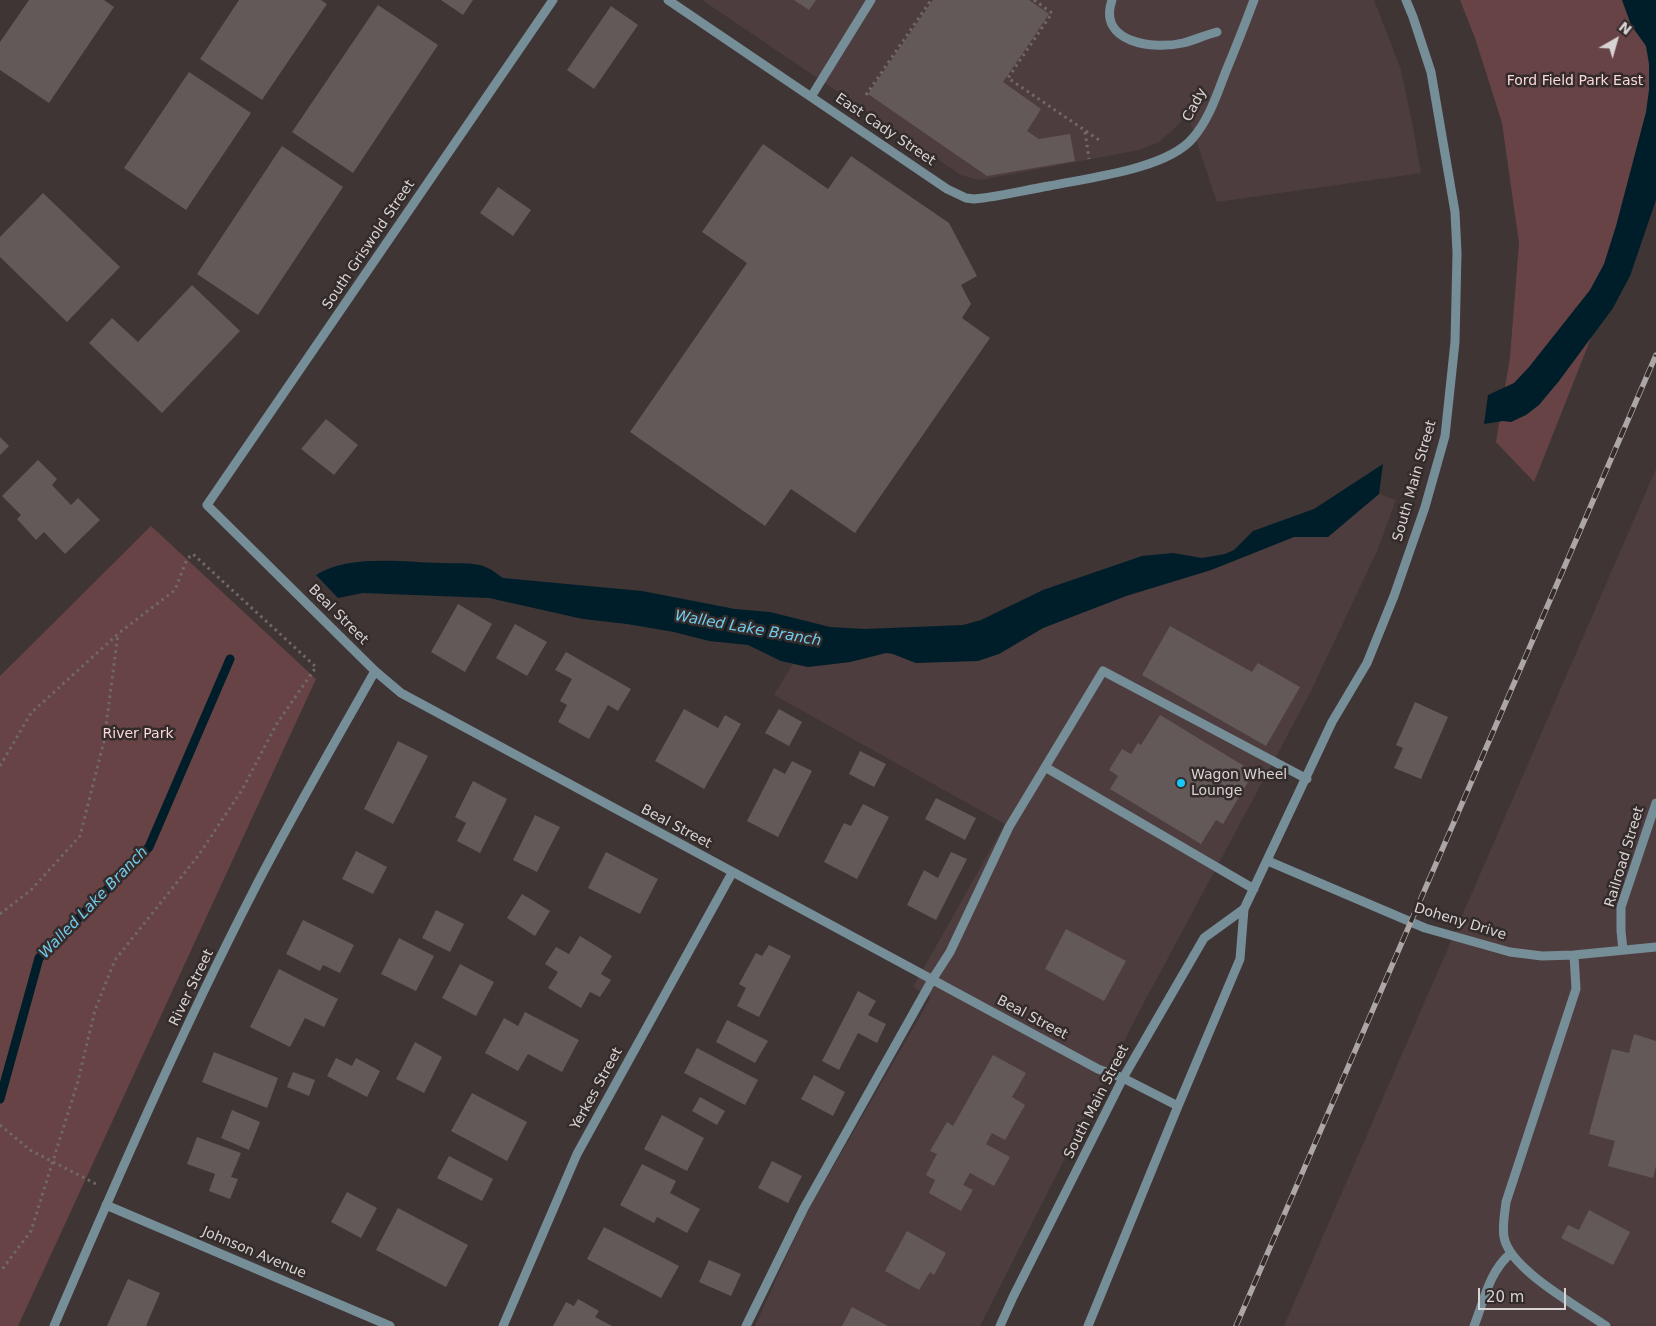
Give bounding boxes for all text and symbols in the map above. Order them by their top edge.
north arrow [1591,15,1641,65]
text: N [1616,18,1635,38]
park label: Ford Field Park East [1507,73,1643,89]
street label: Cady [1179,85,1211,125]
street label: East Cady Street [832,90,938,170]
street label: South Griswold Street [319,177,419,313]
street label: South Main Street [1390,418,1440,544]
street label: Beal Street [305,582,371,648]
water label: Walled Lake Branch [673,607,823,651]
park label: River Park [103,726,173,742]
place label: Wagon Wheel Lounge [1191,767,1287,800]
marker: Wagon Wheel Lounge [1175,777,1187,789]
street label: Beal Street [638,801,714,853]
street label: Railroad Street [1602,805,1648,909]
water label: Walled Lake Branch [36,843,152,963]
street label: Doheny Drive [1412,900,1508,944]
street label: River Street [166,947,218,1029]
street label: Beal Street [994,992,1070,1044]
street label: South Main Street [1061,1042,1133,1162]
street label: Yerkes Street [567,1045,627,1133]
street label: Johnson Avenue [199,1223,309,1283]
scale bar [1481,1278,1568,1310]
text: 20 m [1486,1288,1524,1306]

